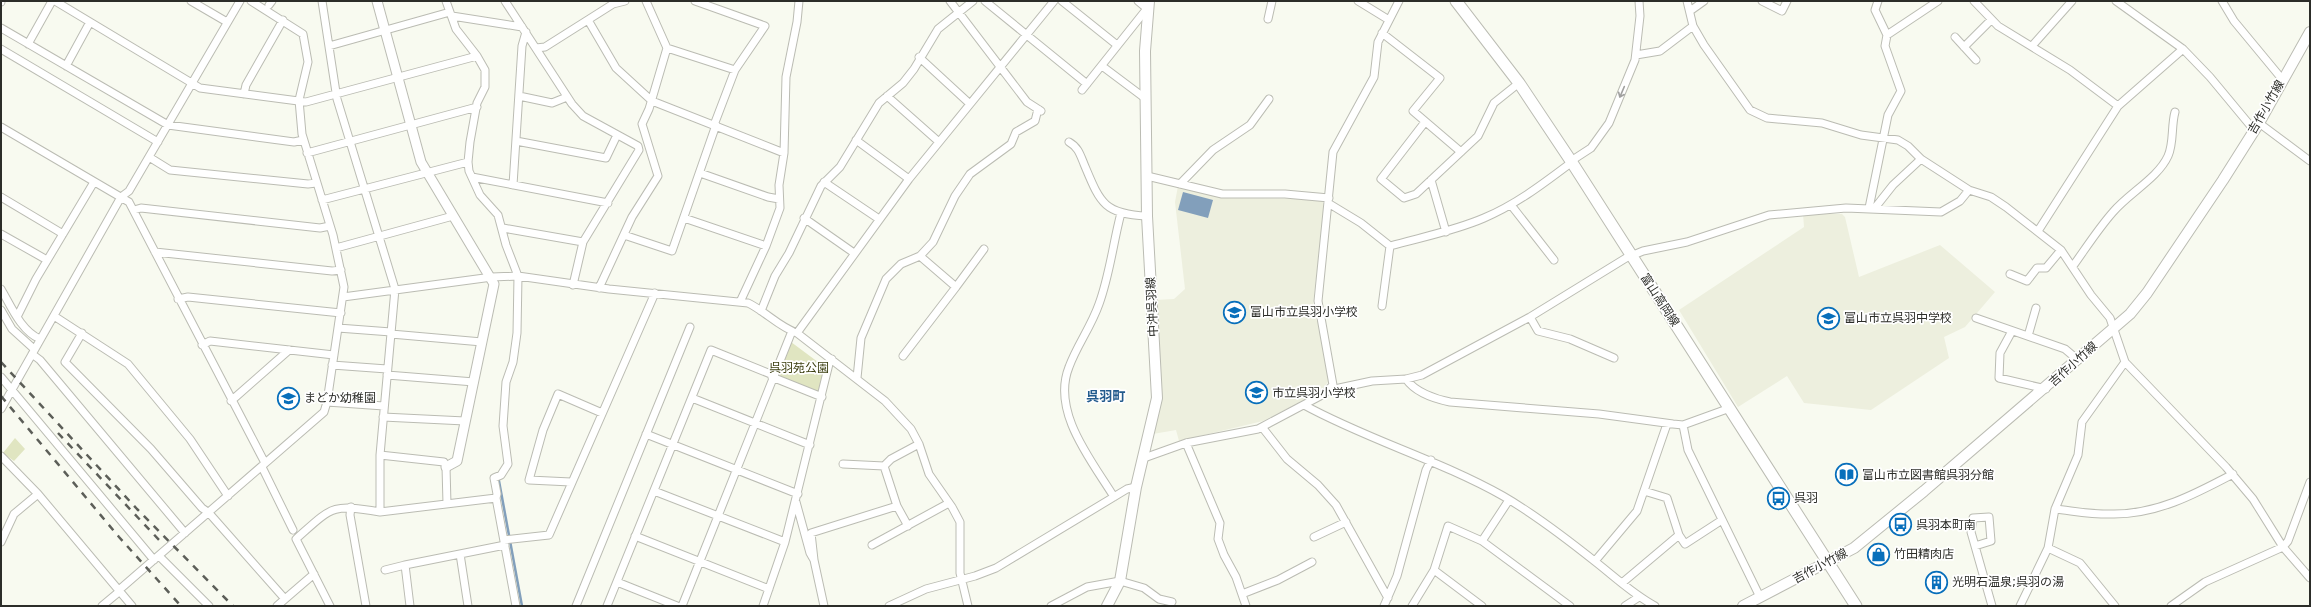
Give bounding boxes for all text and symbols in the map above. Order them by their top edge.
street label: 吉作小竹線 [2245,78,2287,136]
one-way arrow [1618,85,1625,97]
street label: 富山高岡線 [1638,271,1682,329]
street label: 中沖呉羽線 [1143,277,1161,337]
school or university icon: 富山市立呉羽小学校 [1222,299,1248,325]
place label: 富山市立呉羽小学校 [1250,305,1358,319]
school or university icon: 富山市立呉羽中学校 [1815,305,1841,331]
place label: 富山市立呉羽中学校 [1844,311,1952,325]
street label: 吉作小竹線 [2046,339,2100,389]
park label: 呉羽苑公園 [769,361,829,375]
school or university icon: 市立呉羽小学校 [1244,380,1270,406]
school or university icon: まどか幼稚園 [276,385,302,411]
place label: 市立呉羽小学校 [1272,386,1356,400]
district label: 呉羽町 [1086,389,1126,404]
place label: まどか幼稚園 [304,391,376,405]
library icon: 富山市立図書館呉羽分館 [1834,462,1860,488]
place label: 富山市立図書館呉羽分館 [1862,468,1994,482]
bus stop icon: 呉羽 [1766,485,1792,511]
place label: 呉羽 [1794,491,1818,505]
bus stop icon: 呉羽本町南 [1887,512,1913,538]
place label: 呉羽本町南 [1916,518,1976,532]
shop icon: 竹田精肉店 [1865,541,1891,567]
street label: 吉作小竹線 [1790,546,1850,586]
place label: 竹田精肉店 [1894,547,1954,561]
building icon: 光明石温泉;呉羽の湯 [1924,569,1950,595]
place label: 光明石温泉;呉羽の湯 [1952,575,2064,589]

